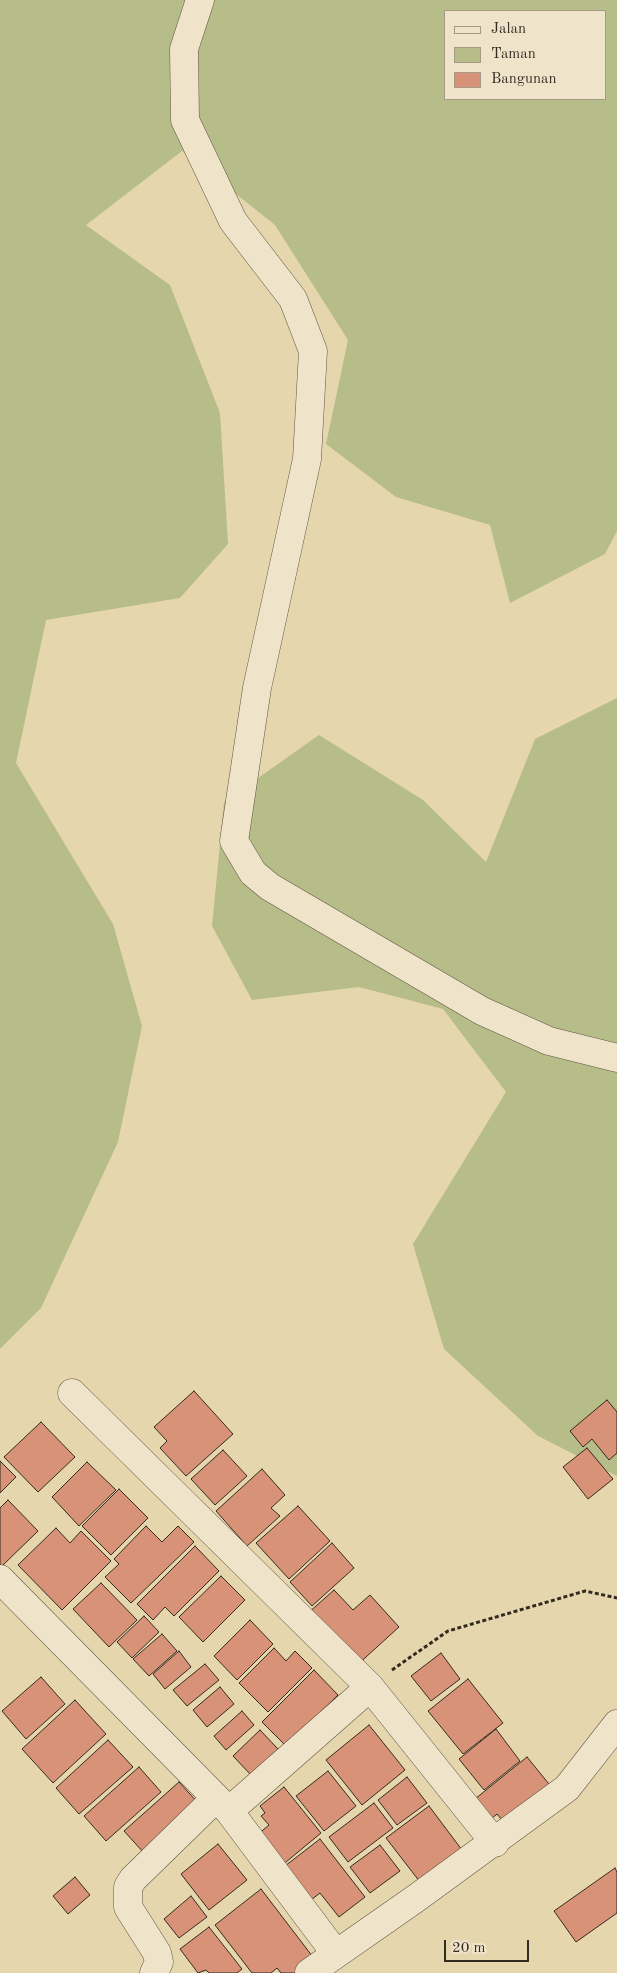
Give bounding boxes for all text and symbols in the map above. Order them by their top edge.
legend [444,10,607,100]
text: Jalan [491,22,526,37]
text: Taman [491,47,536,62]
text: Bangunan [491,72,557,87]
scale bar [447,1930,532,1962]
text: 20 m [452,1941,486,1956]

